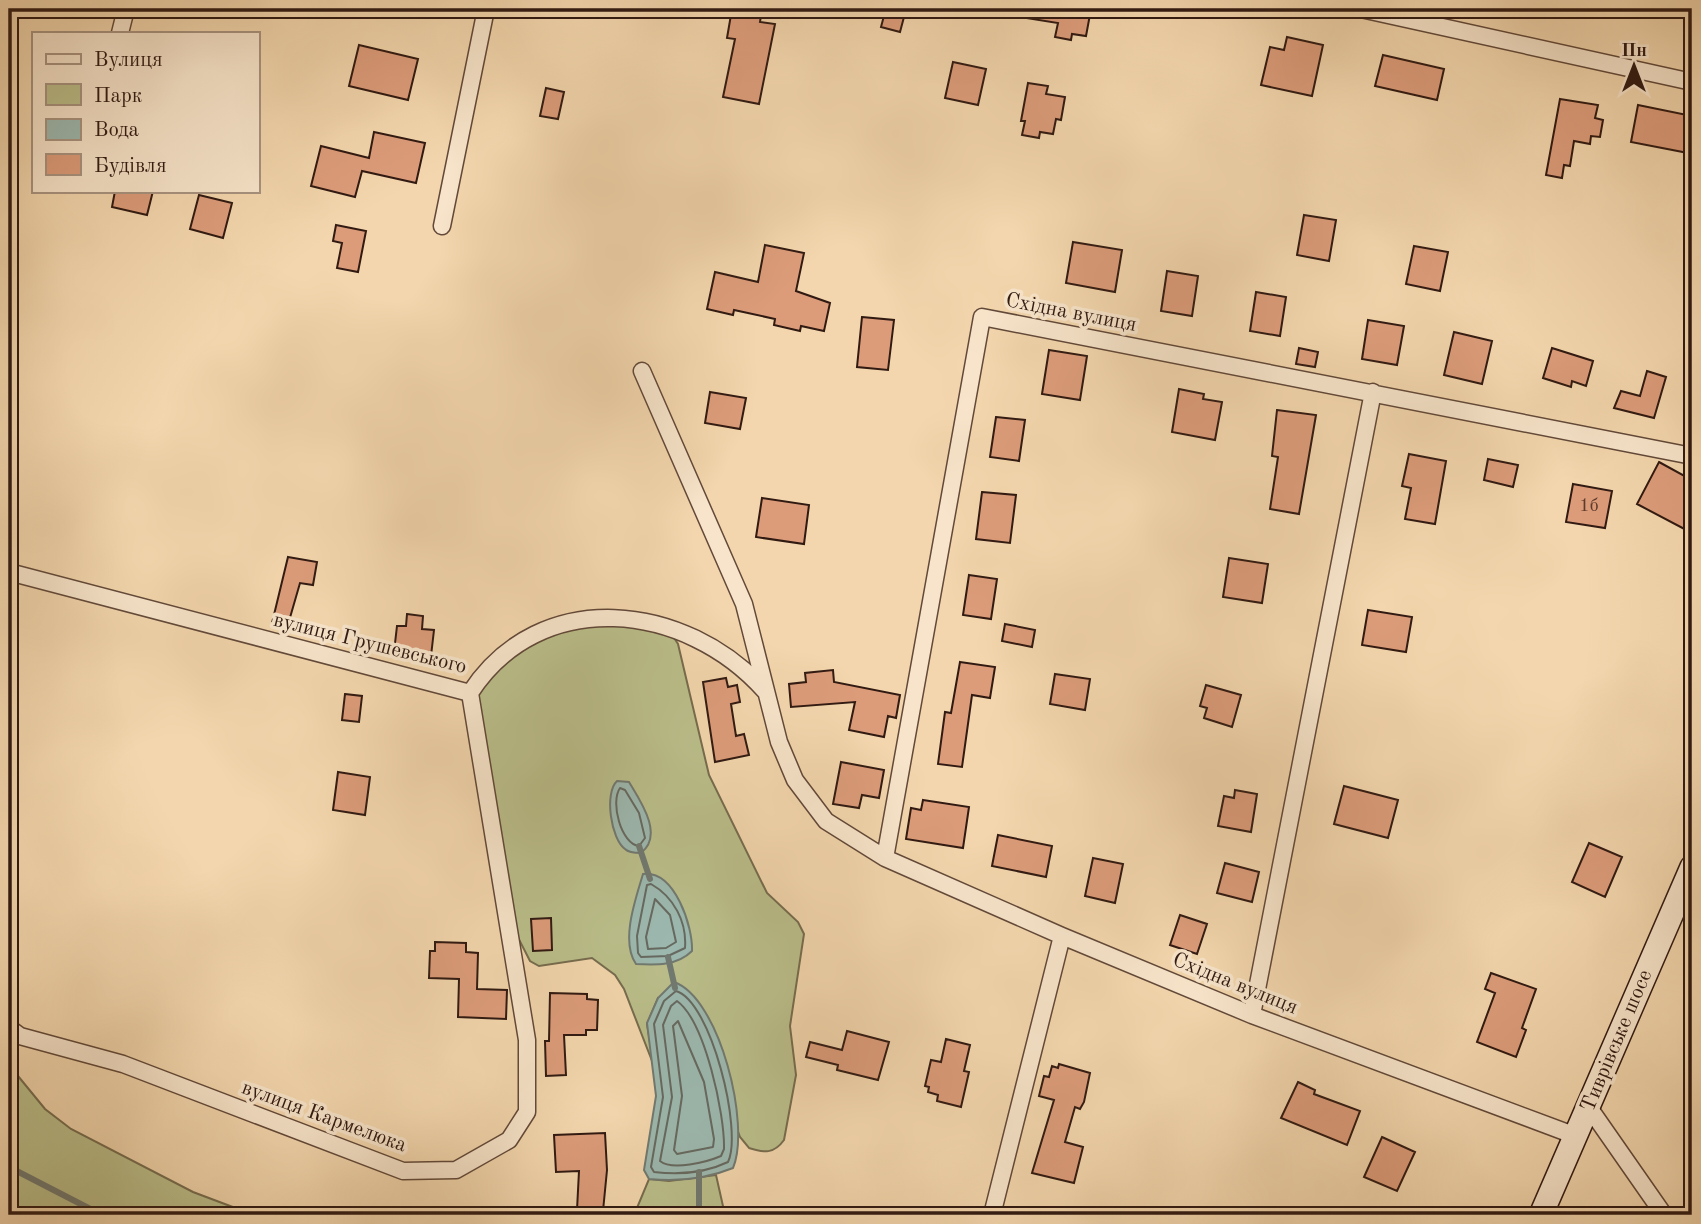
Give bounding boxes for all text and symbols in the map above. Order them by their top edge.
legend [32,32,259,192]
north arrow [1600,32,1670,102]
text: Пн [1621,42,1647,61]
text: Вулиця [94,50,163,71]
text: Парк [94,86,143,107]
text: Вода [94,120,139,141]
text: Будівля [94,156,167,177]
street label: Східна вулиця [1004,290,1138,336]
house number: 1б [1579,497,1599,515]
street label: вулиця Грушевського [271,610,469,678]
street label: Східна вулиця [1169,949,1301,1019]
street label: Тиврівське шосе [1578,967,1656,1115]
street label: вулиця Кармелюка [239,1077,409,1157]

